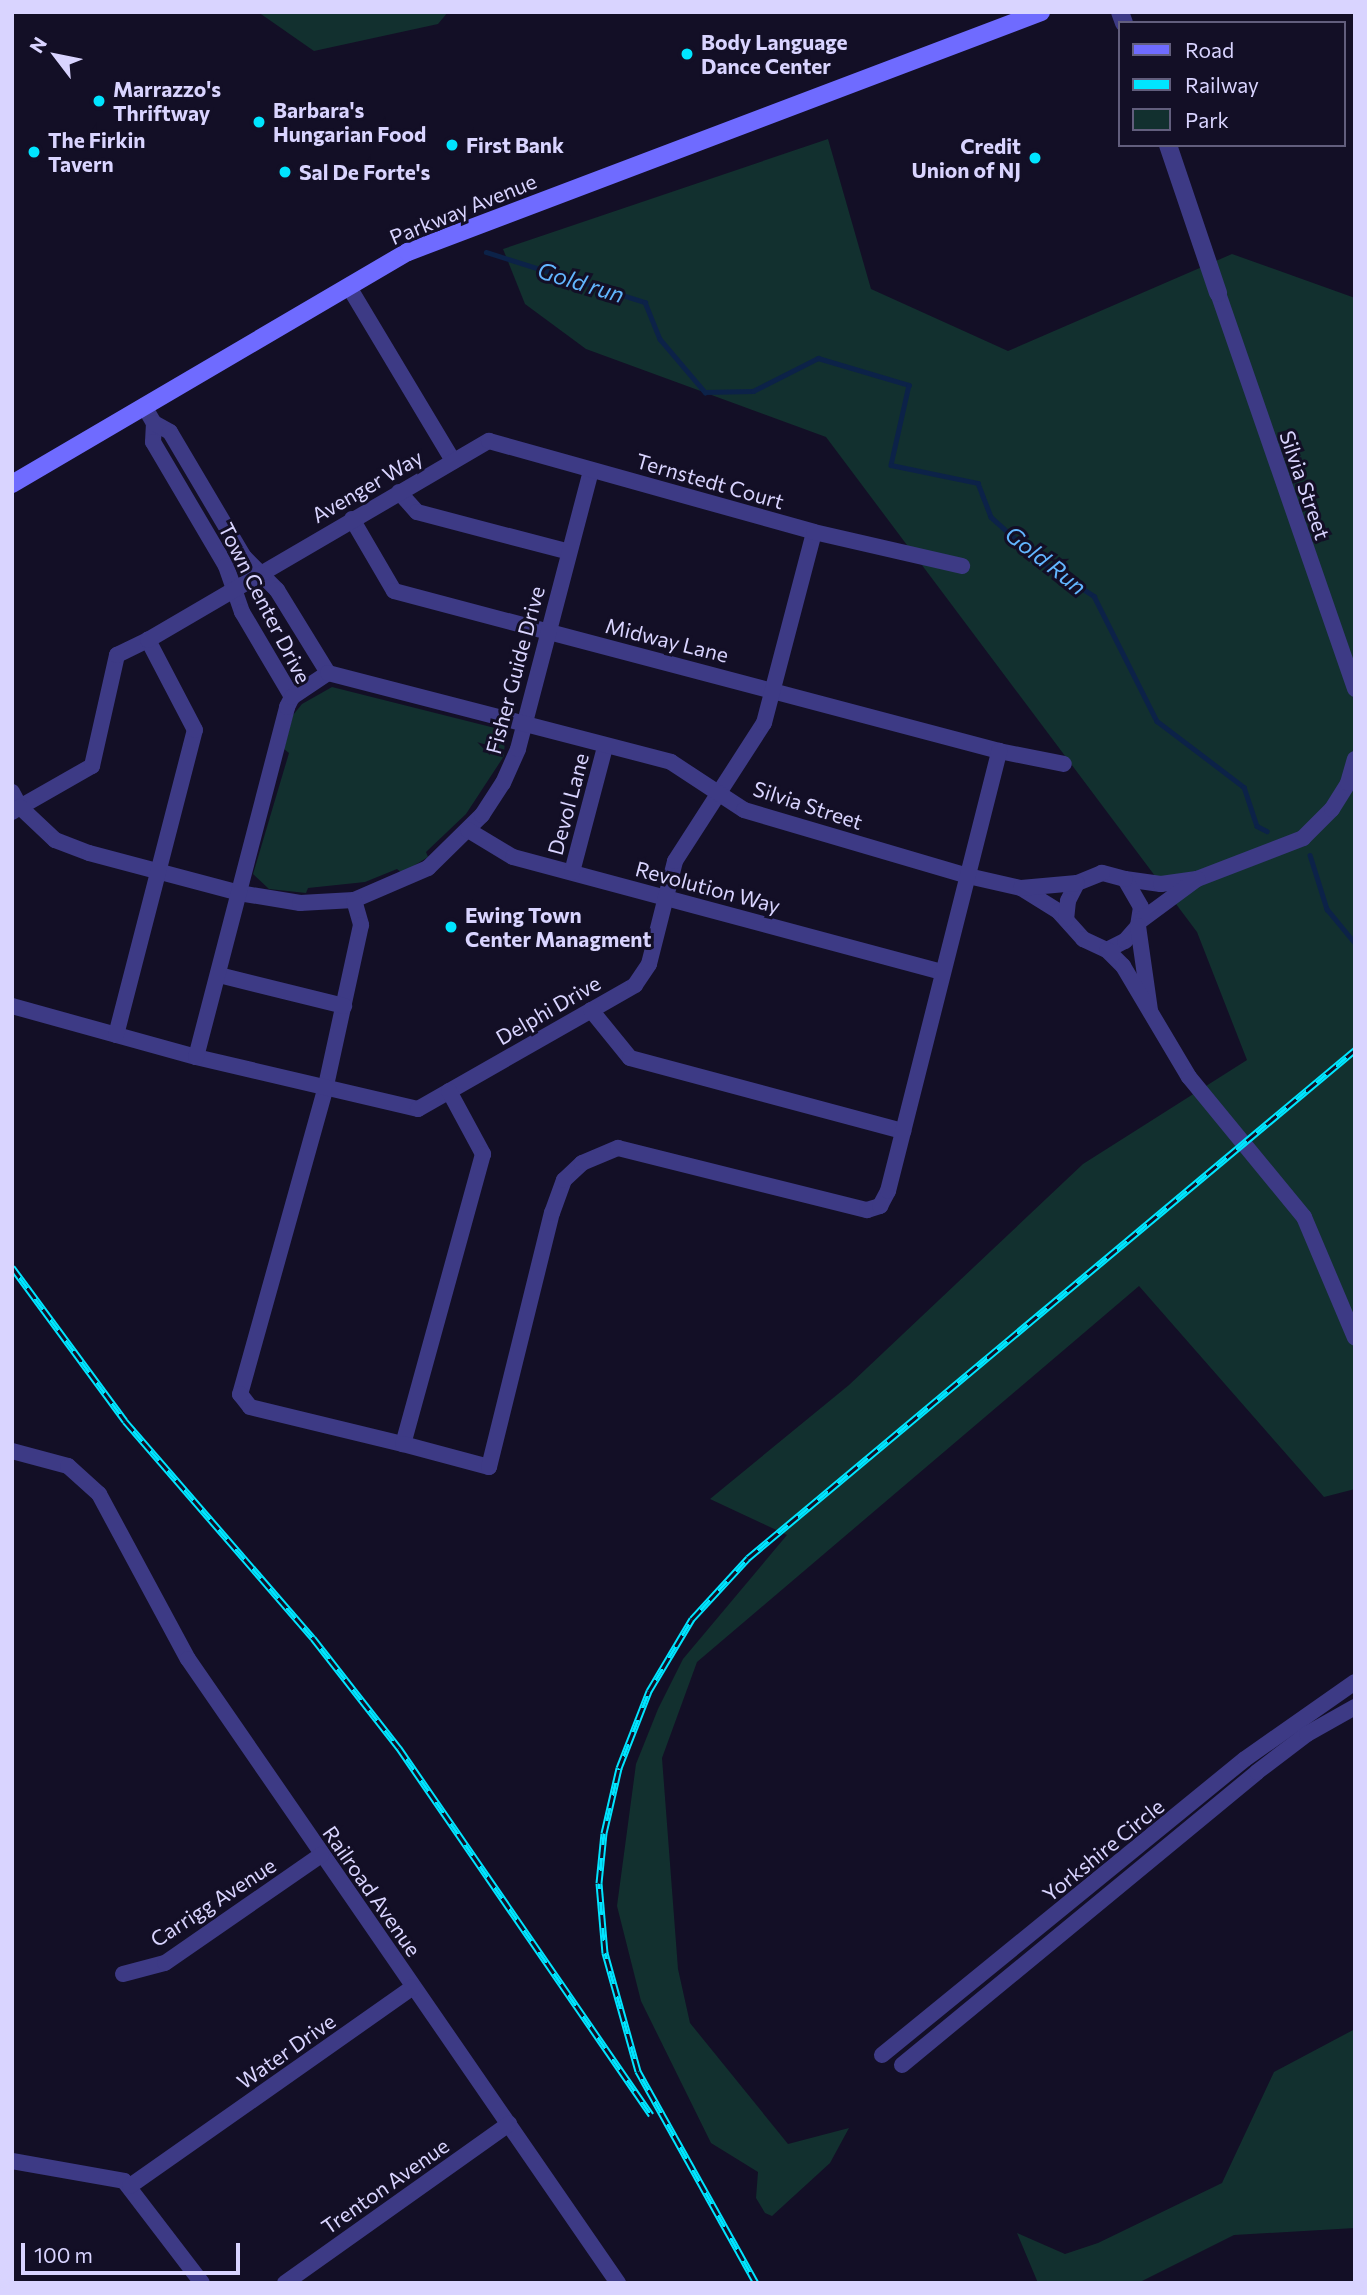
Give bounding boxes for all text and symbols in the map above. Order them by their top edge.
north arrow [21,21,91,91]
legend [1118,21,1346,147]
place label: Body Language Dance Center [701,29,848,79]
text: N [24,32,51,57]
text: Road [1185,37,1234,62]
marker: Body Language Dance Center [679,46,695,62]
text: Railway [1185,72,1259,97]
place label: Marrazzo's Thriftway [113,76,221,126]
marker: Marrazzo's Thriftway [91,93,107,109]
place label: Barbara's Hungarian Food [273,97,426,147]
text: Park [1185,107,1229,132]
marker: Barbara's Hungarian Food [251,114,267,130]
place label: The Firkin Tavern [48,127,145,177]
place label: First Bank [466,132,564,158]
place label: Credit Union of NJ [911,133,1021,183]
marker: First Bank [444,137,460,153]
marker: The Firkin Tavern [26,144,42,160]
marker: Credit Union of NJ [1027,150,1043,166]
place label: Sal De Forte's [299,159,430,185]
marker: Sal De Forte's [277,164,293,180]
street label: Parkway Avenue [386,168,540,250]
water label: Gold run [534,256,628,308]
street label: Silvia Street [1275,427,1335,543]
street label: Avenger Way [307,444,427,528]
street label: Ternstedt Court [633,448,787,514]
street label: Town Center Drive [214,518,316,688]
water label: Gold Run [1000,520,1092,600]
street label: Fisher Guide Drive [480,583,550,757]
street label: Midway Lane [603,613,731,667]
street label: Devol Lane [542,750,594,858]
street label: Silvia Street [750,775,866,835]
street label: Revolution Way [633,856,783,918]
place label: Ewing Town Center Managment [465,902,651,952]
marker: Ewing Town Center Managment [443,919,459,935]
street label: Delphi Drive [491,970,605,1050]
street label: Yorkshire Circle [1037,1793,1169,1907]
street label: Railroad Avenue [318,1821,426,1961]
street label: Carrigg Avenue [146,1852,280,1952]
street label: Water Drive [232,2008,340,2094]
street label: Trenton Avenue [316,2133,454,2239]
scale bar [24,2228,243,2272]
text: 100 m [34,2242,93,2267]

